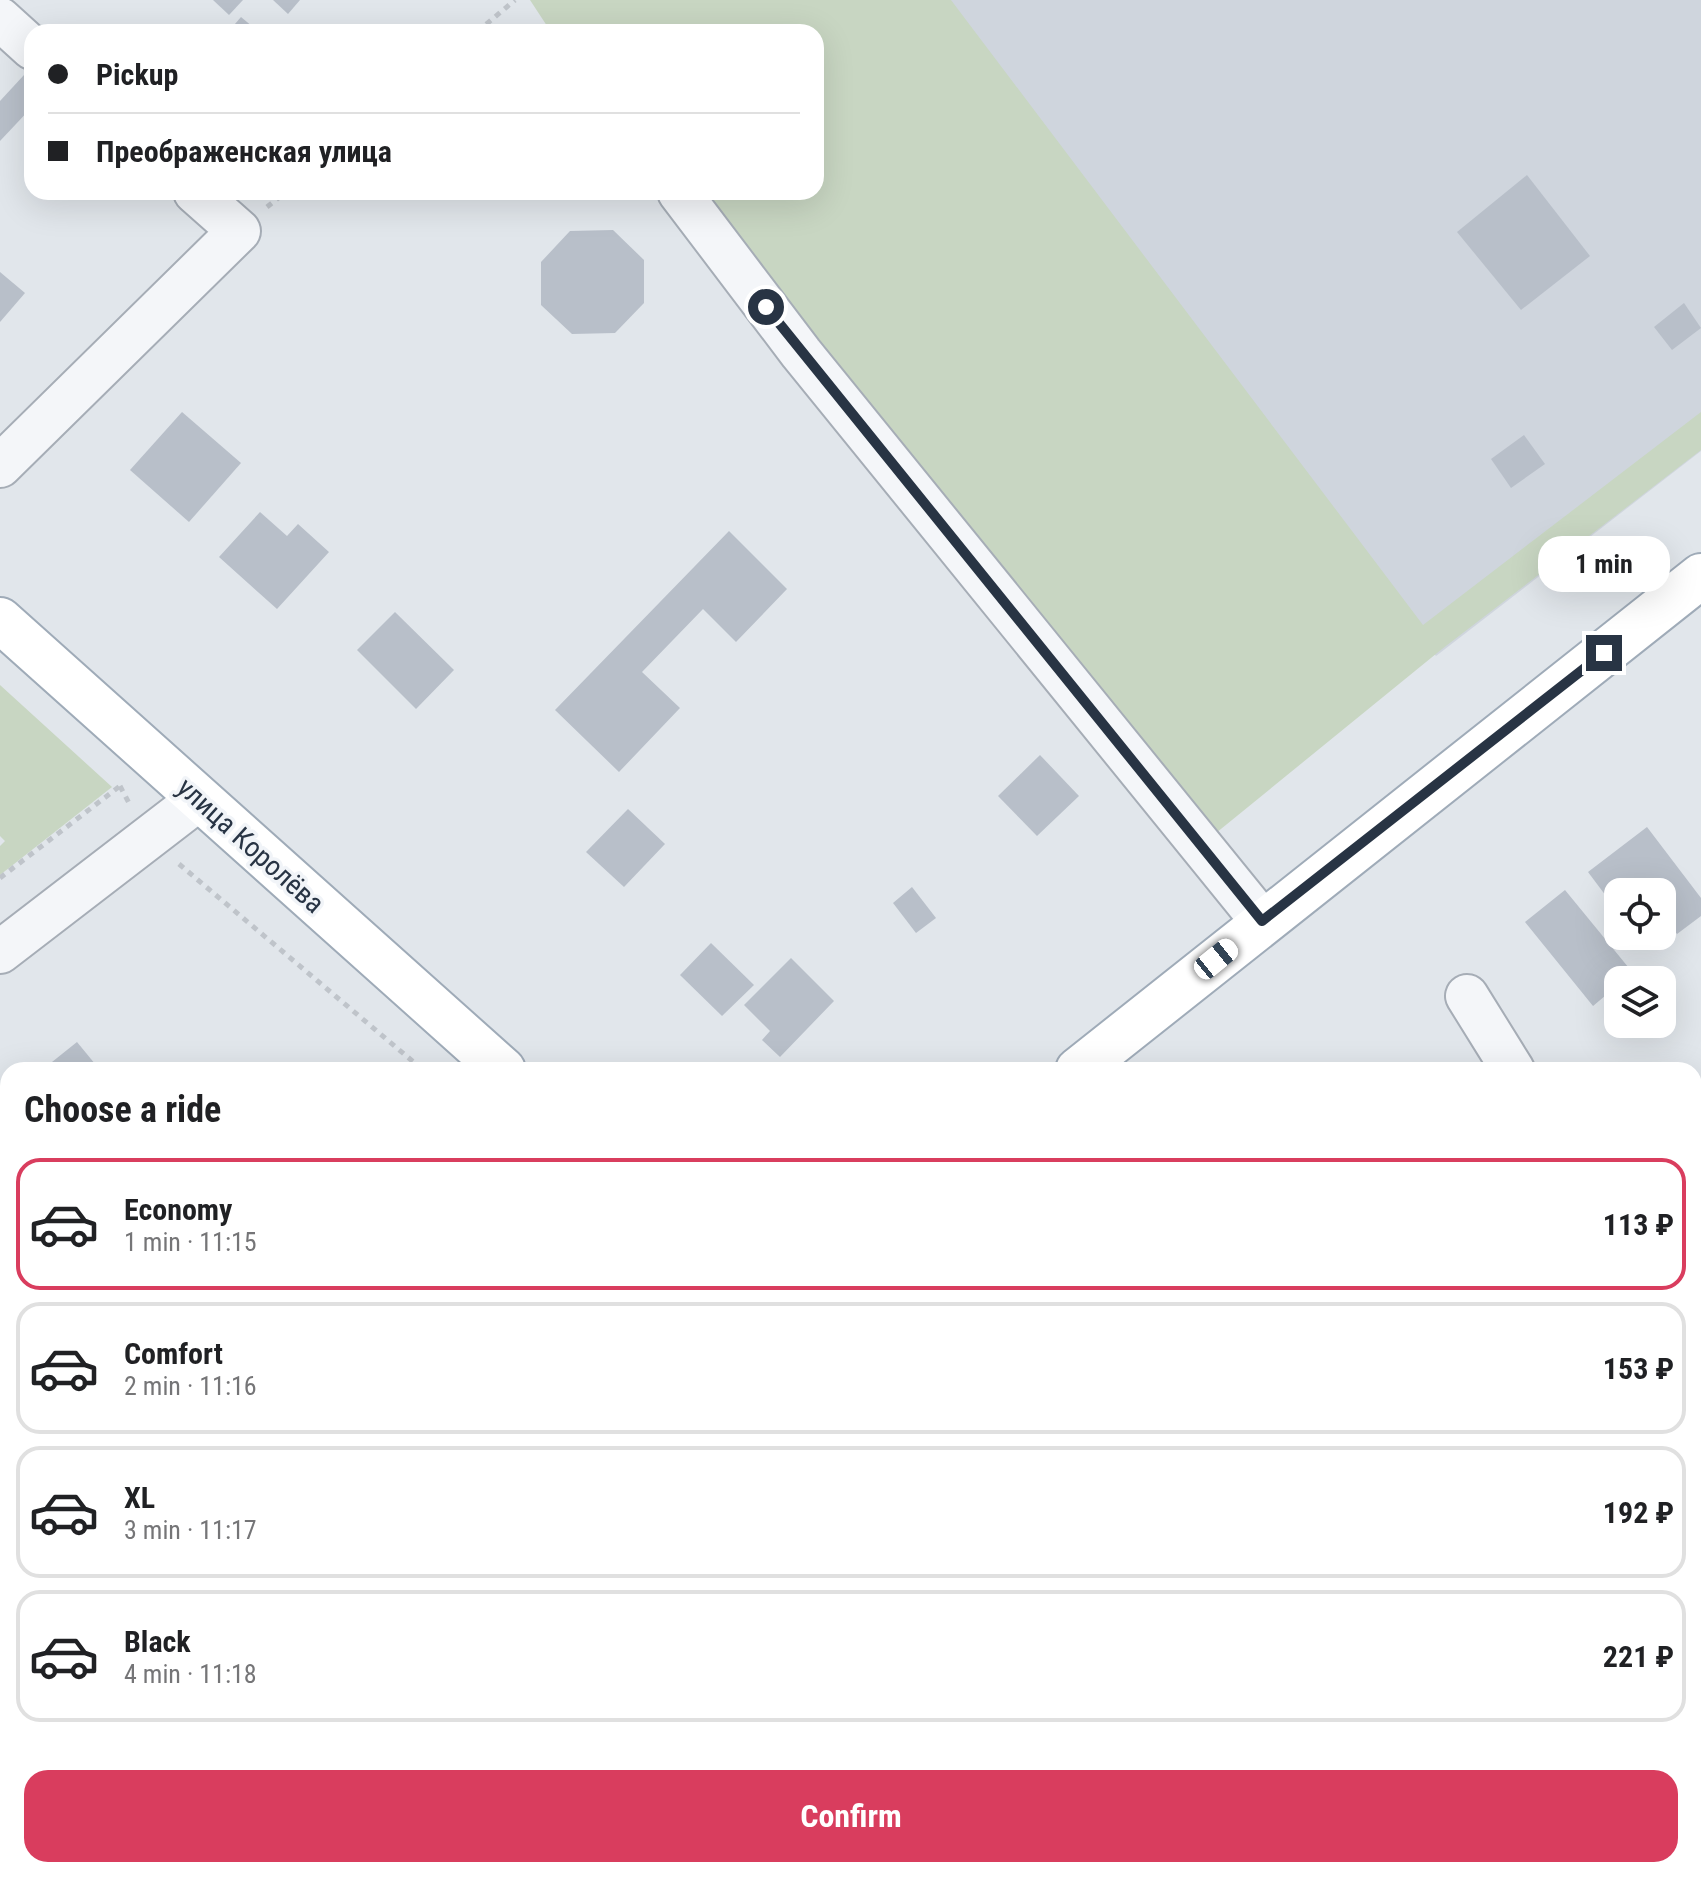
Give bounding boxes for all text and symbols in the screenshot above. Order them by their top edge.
text: Pickup [96,57,178,92]
text: Преображенская улица [96,134,392,169]
route start [748,289,784,325]
callout: 1 min [1538,537,1670,593]
text: 1 min [1575,549,1633,579]
route end [1586,635,1622,671]
street label: улица Королёва [170,771,331,920]
map controls [1604,878,1676,1038]
button: locate [1604,878,1676,950]
car [1190,935,1242,983]
button: layers [1604,966,1676,1038]
text: Choose a ride [24,1089,221,1131]
icon: car [28,1188,100,1260]
text: Economy [124,1192,232,1227]
text: 113 ₽ [1603,1207,1674,1242]
text: 1 min · 11:15 [124,1227,257,1257]
icon: car [28,1332,100,1404]
text: Comfort [124,1336,223,1371]
text: 153 ₽ [1603,1351,1674,1386]
text: 2 min · 11:16 [124,1371,257,1401]
icon: car [28,1476,100,1548]
text: XL [124,1480,155,1515]
text: 192 ₽ [1603,1495,1674,1530]
text: 3 min · 11:17 [124,1515,257,1545]
icon: car [28,1620,100,1692]
text: Black [124,1624,191,1659]
text: 221 ₽ [1603,1639,1674,1674]
text: 4 min · 11:18 [124,1659,257,1689]
button: Confirm [24,1770,1678,1862]

